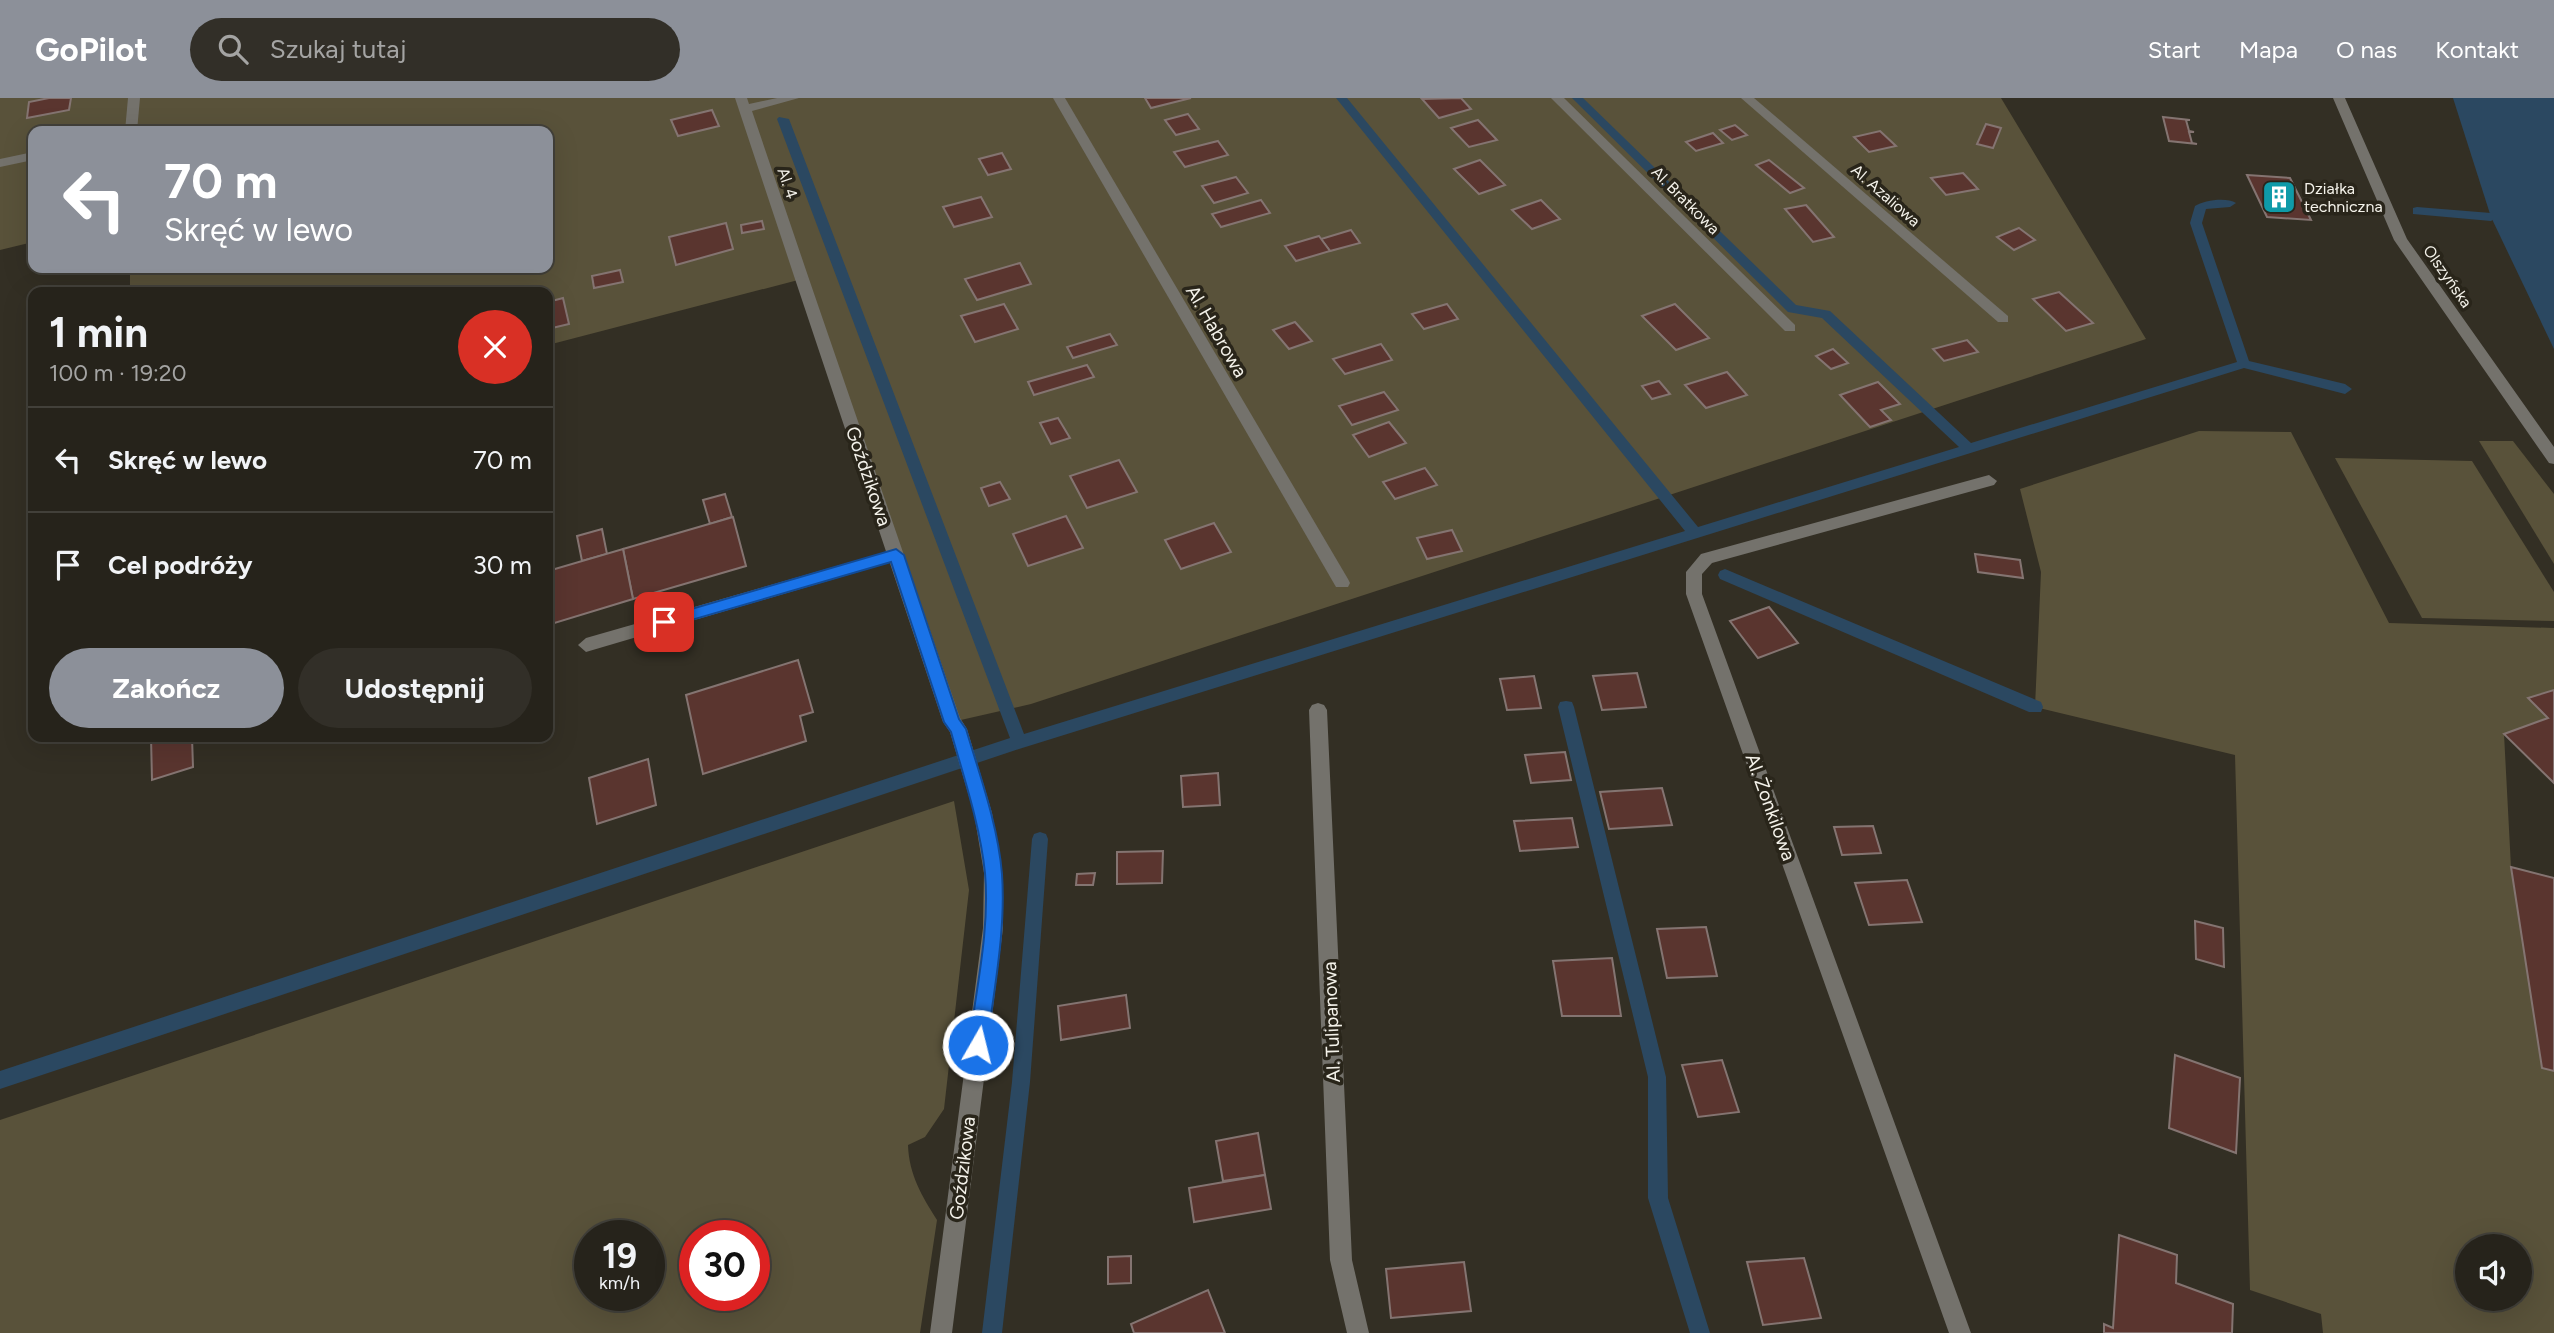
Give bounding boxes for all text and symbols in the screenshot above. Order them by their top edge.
search box [190,18,680,81]
text: GoPilot [35,30,148,69]
icon: search [214,30,252,68]
text: Szukaj tutaj [270,33,406,65]
text: Start [2148,35,2201,64]
text: Mapa [2239,35,2298,64]
text: O nas [2336,35,2397,64]
text: Kontakt [2435,35,2519,64]
text: 70 m [164,151,277,210]
icon: left [49,154,140,245]
street label: Al. Azaliowa [1847,160,1924,231]
street label: Al. Bratkowa [1648,162,1724,238]
street label: Al. 4 [773,165,802,201]
building icon: Działka techniczna [2260,178,2298,216]
place label: Działka techniczna [2304,179,2383,216]
text: Skręć w lewo [164,211,353,249]
street label: Olszyńska [2419,241,2476,311]
street label: Al. Habrowa [1181,281,1252,381]
text: 1 min [49,307,148,358]
button: close [458,310,532,384]
text: 100 m · 19:20 [49,359,186,387]
street label: Goździkowa [841,423,896,529]
icon: left [49,441,87,479]
text: Skręć w lewo [108,444,267,476]
text: 70 m [473,444,532,476]
icon: arrive [49,546,87,584]
text: Cel podróży [108,549,252,581]
text: 30 m [473,549,532,581]
pin [634,592,694,652]
icon: arrive [645,603,683,641]
button: Zakończ [49,648,284,728]
button: Udostępnij [298,648,532,728]
street label: Al. Żonkilowa [1740,750,1801,864]
street label: Al. Tulipanowa [1318,961,1345,1083]
position arrow [941,1008,1015,1082]
street label: Goździkowa [945,1115,980,1221]
speed limit sign: 30 [679,1220,770,1311]
map controls [2455,1234,2532,1311]
button: sound [2455,1234,2532,1311]
text: 19 [602,1235,637,1277]
text: km/h [599,1272,640,1294]

